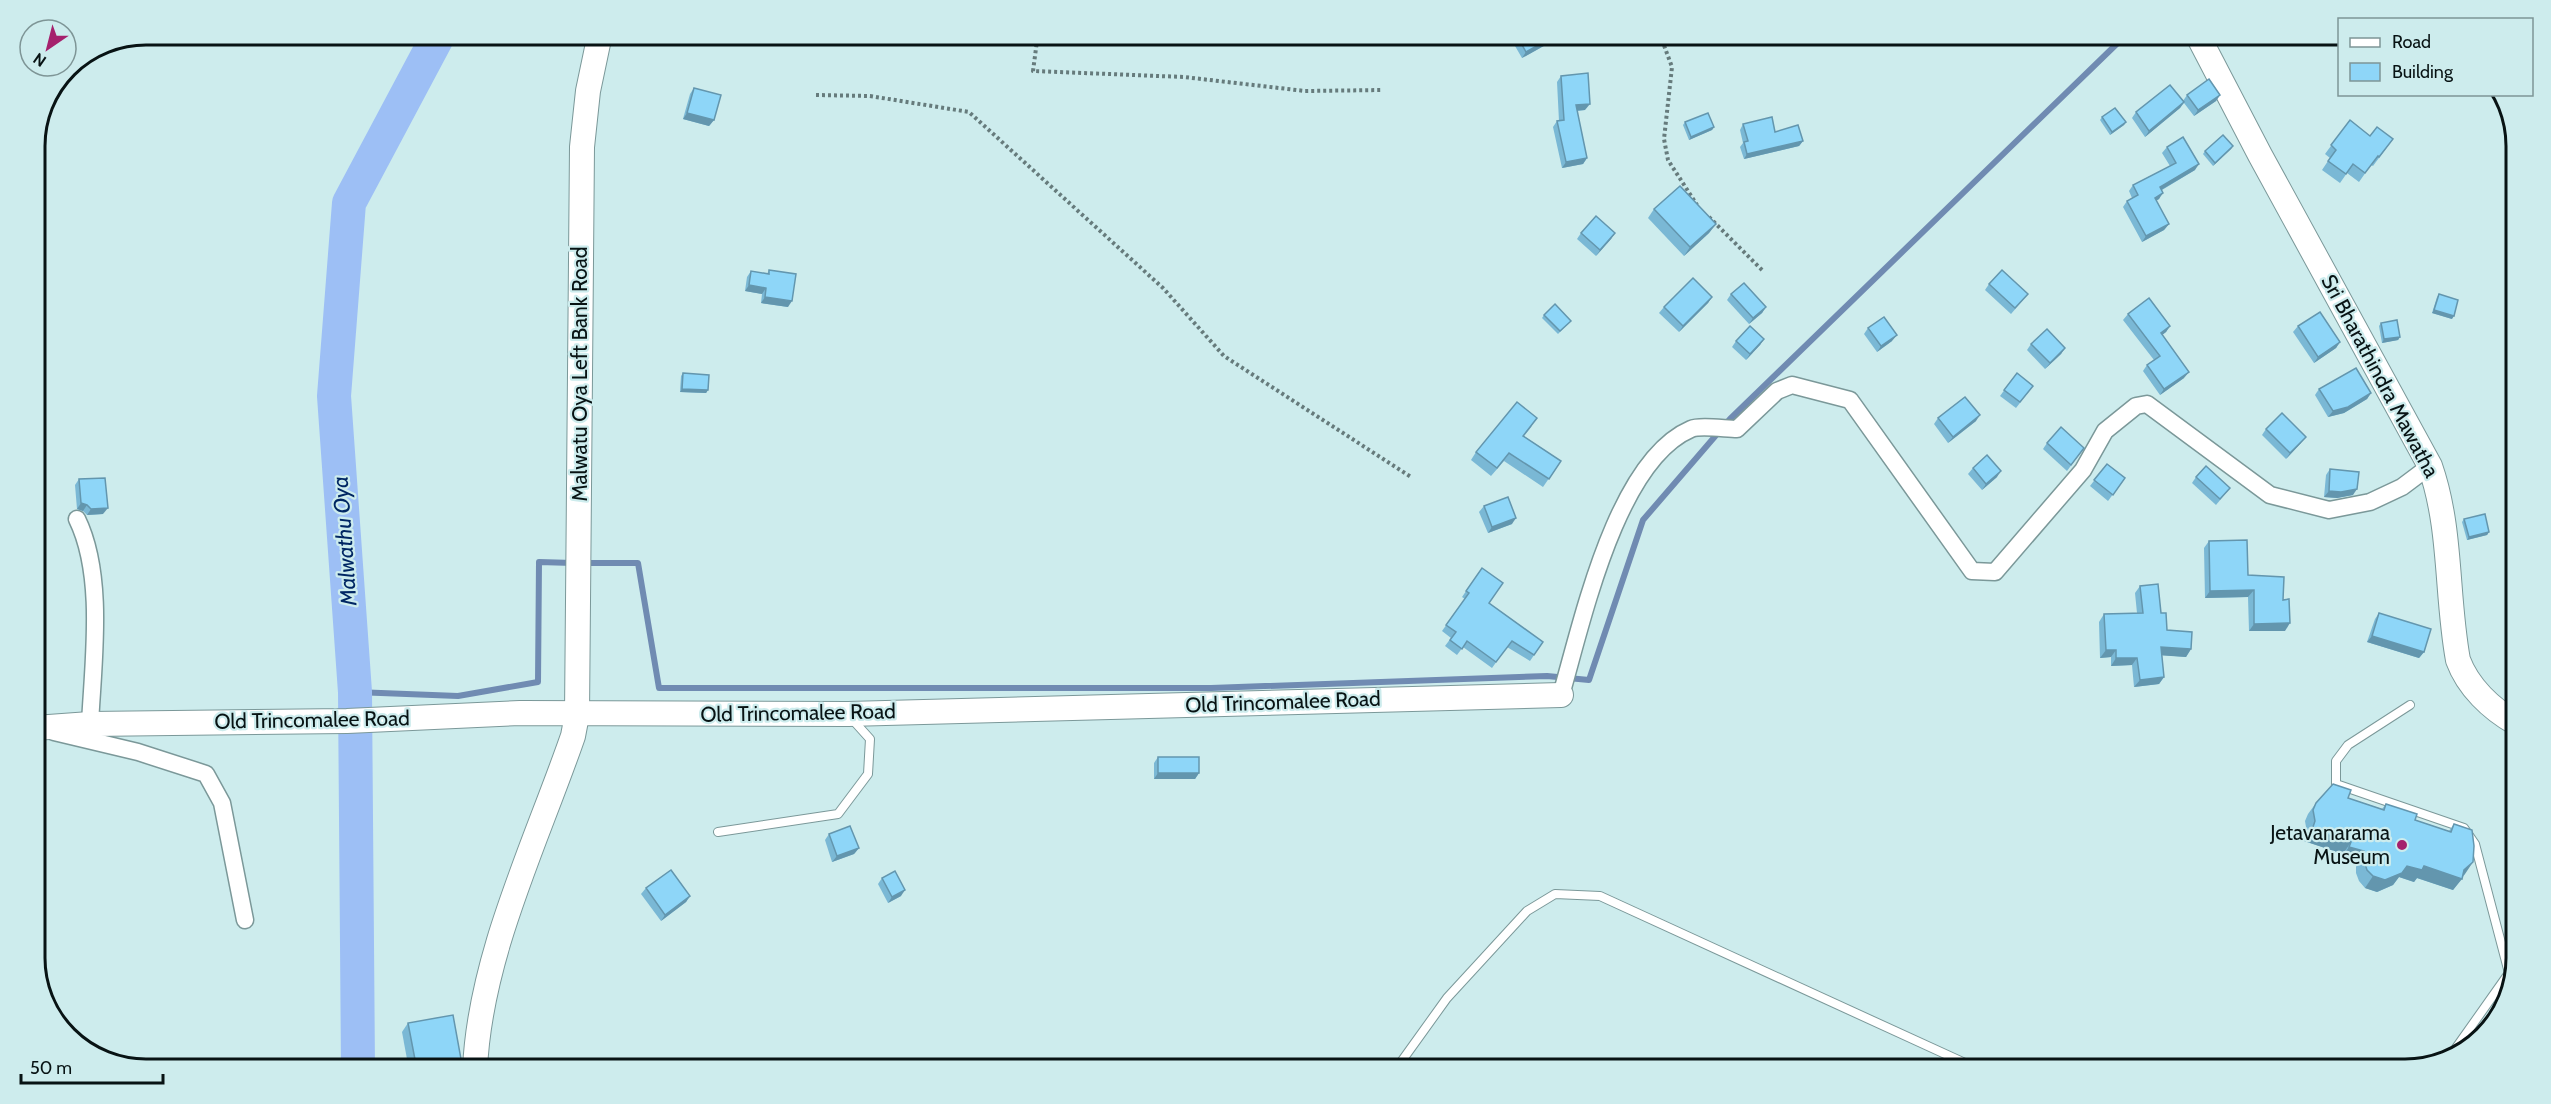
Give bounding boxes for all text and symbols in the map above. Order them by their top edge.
north arrow [18,18,78,78]
legend [2338,18,2533,96]
text: Road [2392,31,2431,53]
text: N [30,49,50,71]
text: Building [2392,61,2454,83]
street label: Malwatu Oya Left Bank Road [567,247,592,501]
street label: Sri Bharathindra Mawatha [2316,270,2445,481]
water label: Malwathu Oya [326,475,363,608]
street label: Old Trincomalee Road [1185,686,1381,717]
street label: Old Trincomalee Road [700,698,896,727]
street label: Old Trincomalee Road [214,705,410,734]
place label: Jetavanarama Museum [2269,820,2390,869]
marker: Jetavanarama Museum [2395,838,2409,852]
scale bar [21,1047,164,1085]
text: 50 m [30,1057,72,1079]

